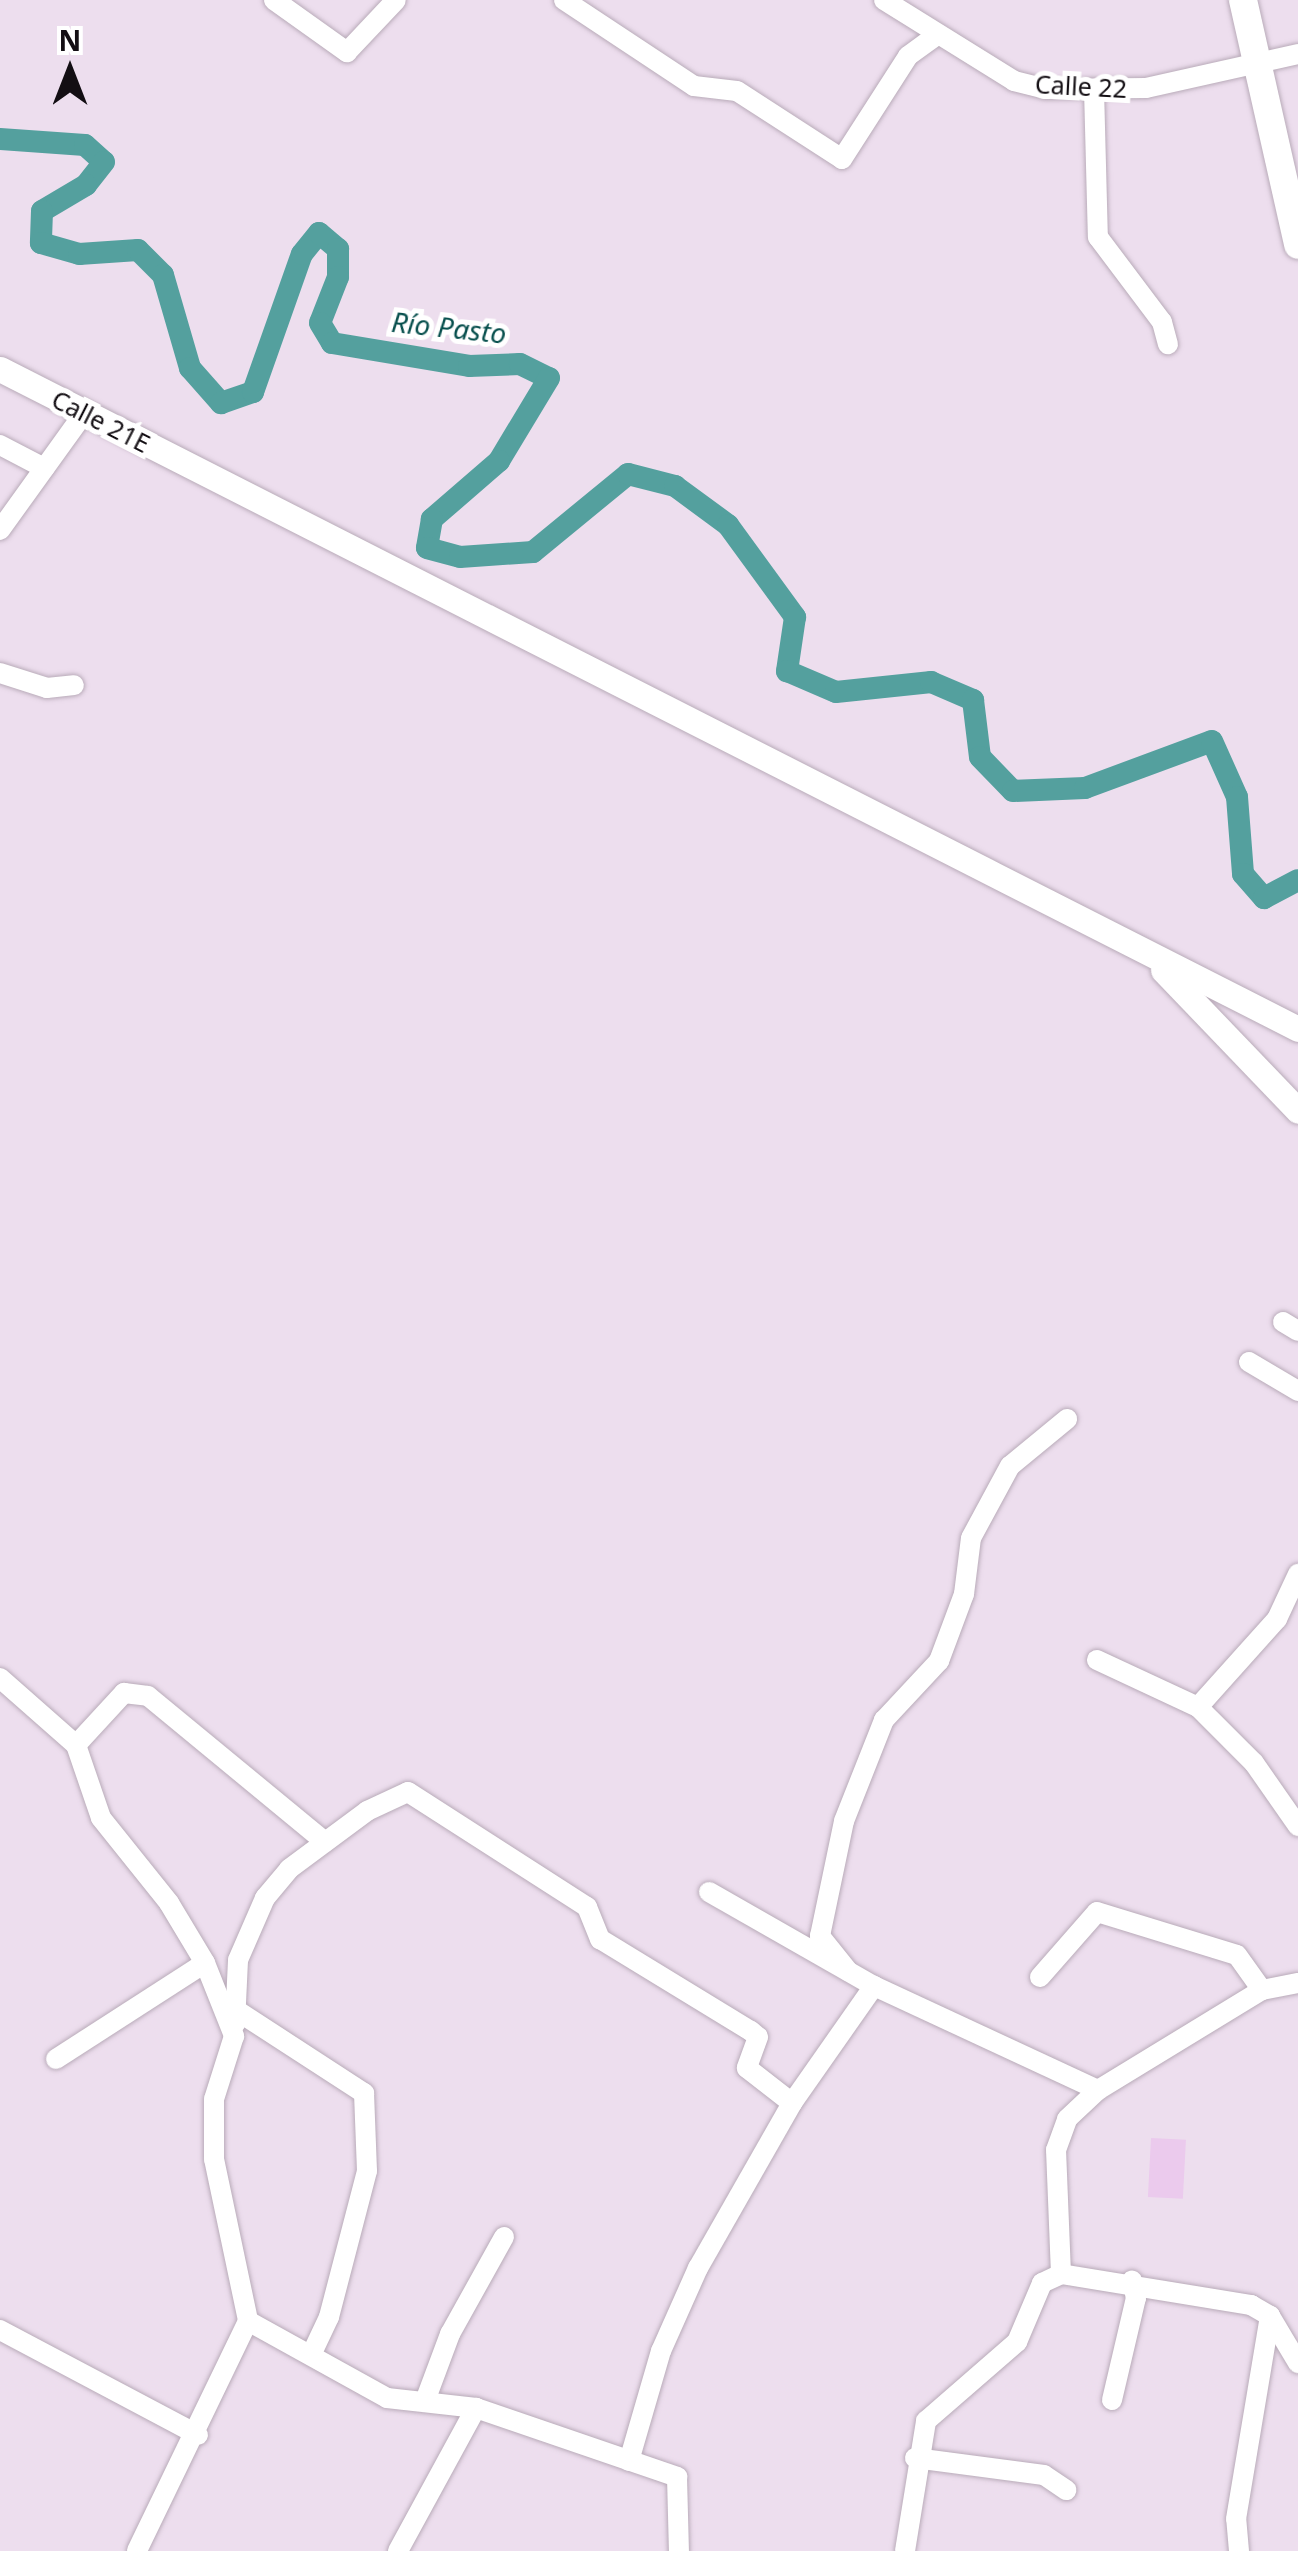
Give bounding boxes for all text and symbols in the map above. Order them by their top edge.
north arrow [20,20,120,120]
text: N [59,21,81,59]
street label: Calle 22 [1034,69,1128,103]
water label: Río Pasto [390,304,508,350]
street label: Calle 21E [47,384,155,458]

